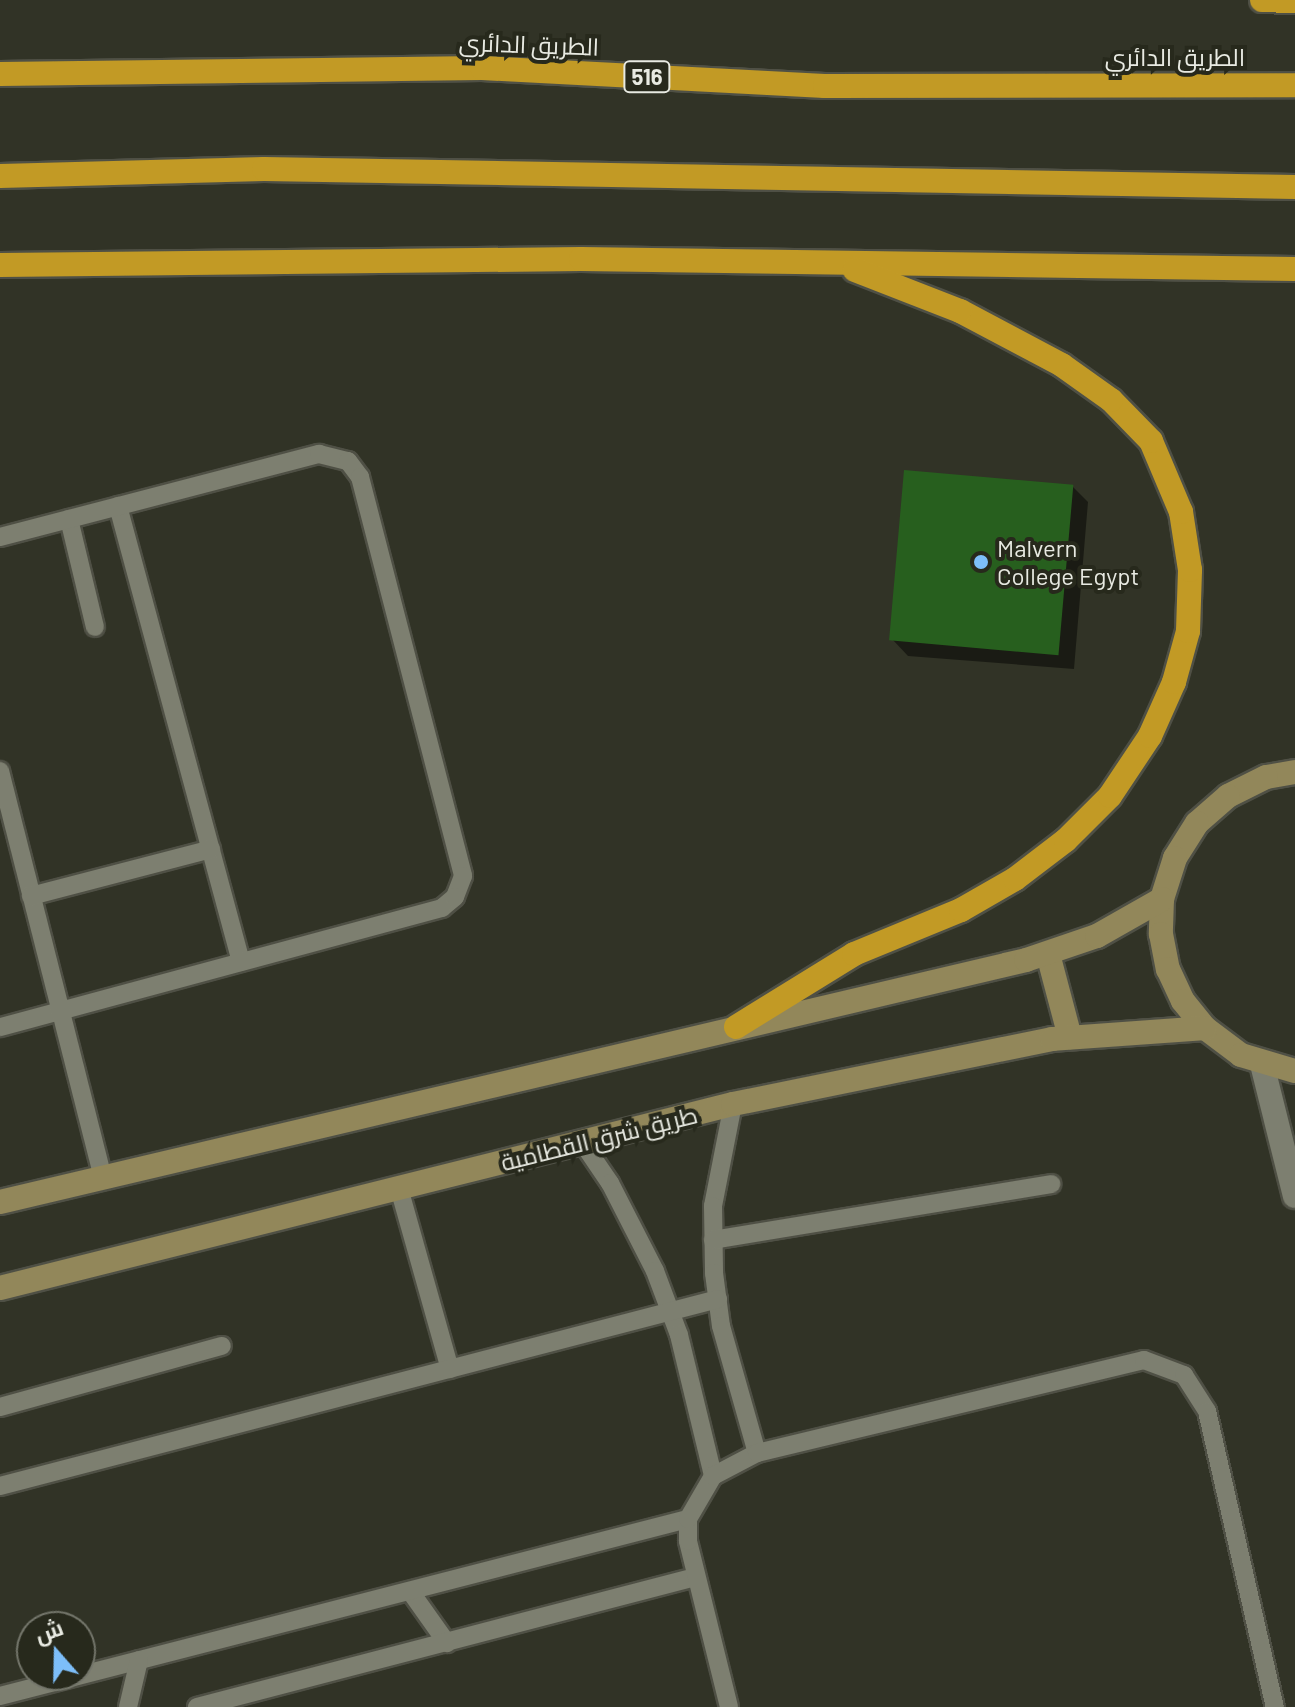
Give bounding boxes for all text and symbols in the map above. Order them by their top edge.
street label: الطريق الدائري [458,27,600,61]
street label: الطريق الدائري [1105,43,1245,71]
road number: 516 [623,59,671,95]
place label: Malvern College Egypt [997,534,1139,590]
marker: Malvern College Egypt [972,553,990,571]
street label: طريق شرق القطامية [498,1100,700,1176]
north arrow [16,1611,96,1691]
text: ش [31,1613,66,1647]

